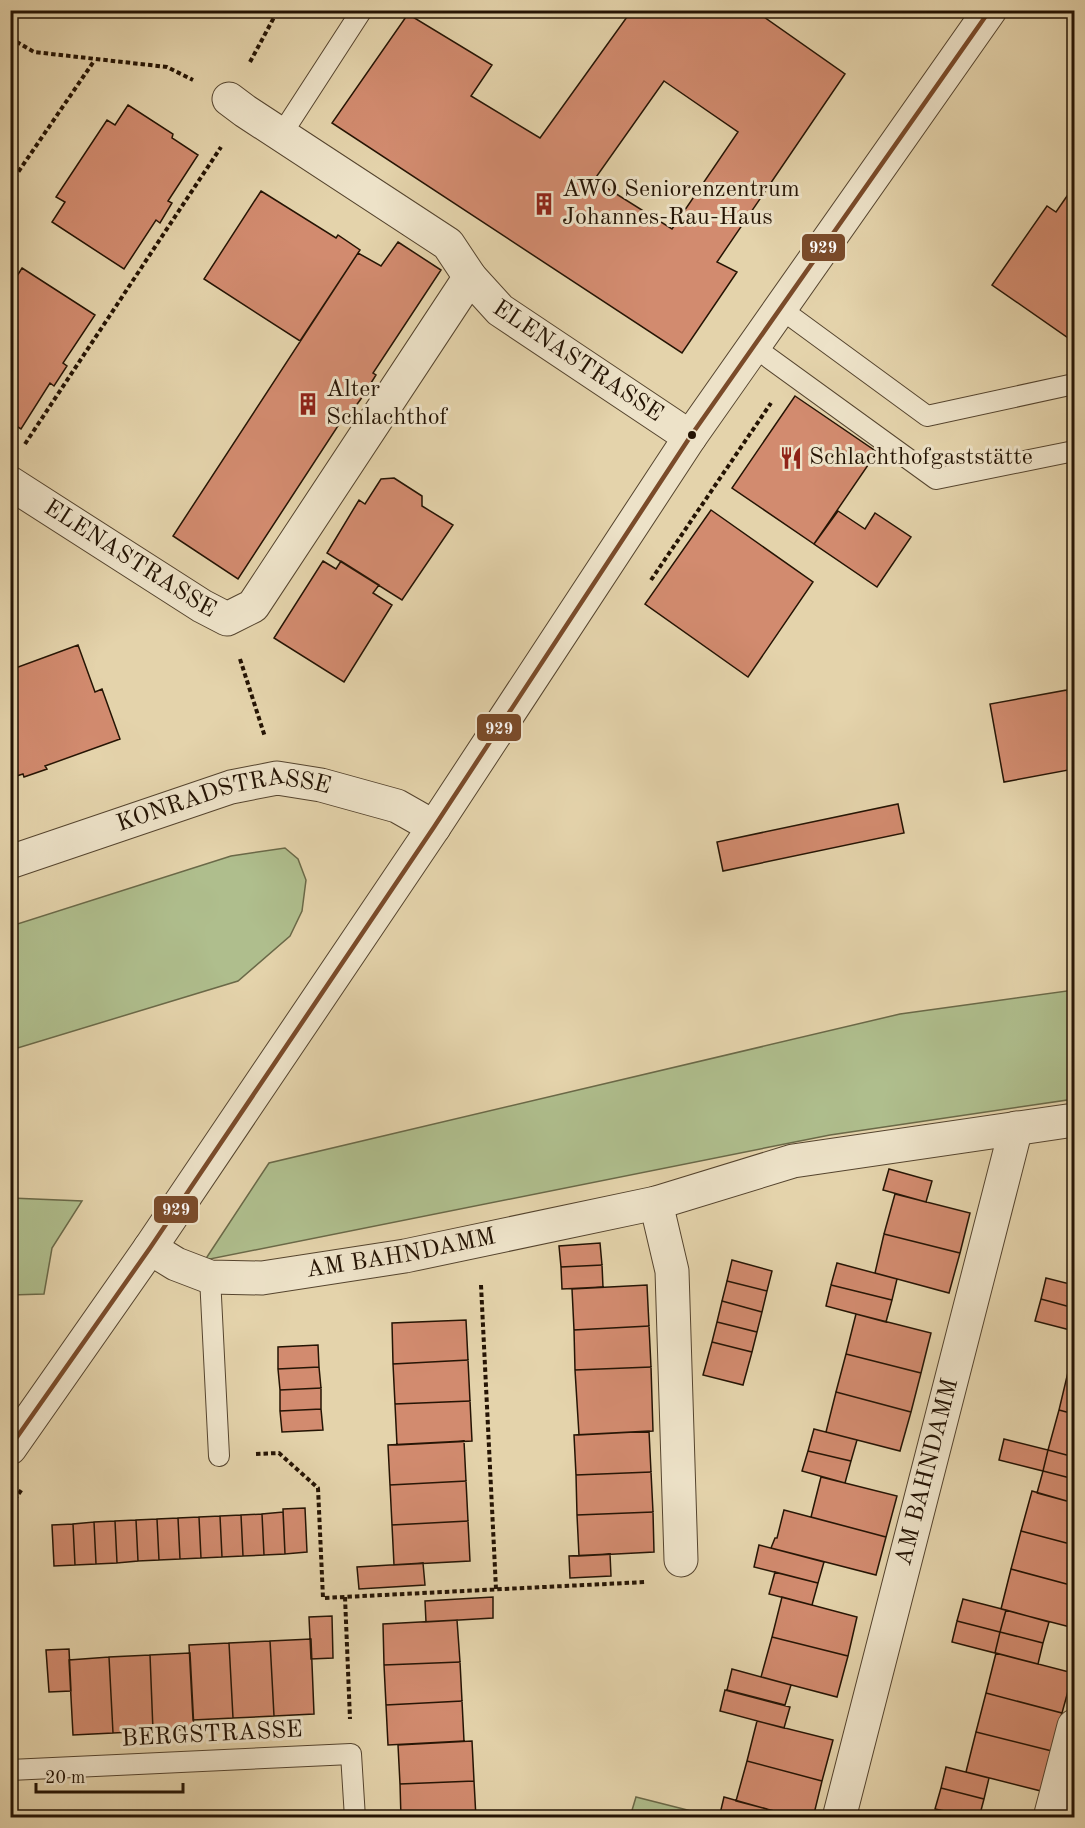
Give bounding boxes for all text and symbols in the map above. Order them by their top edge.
place label: AWO Seniorenzentrum Johannes-Rau-Haus [562,178,800,230]
building icon: AWO Seniorenzentrum Johannes-Rau-Haus [531,191,557,217]
line badge: 929 [801,233,846,262]
text: 929 [809,241,837,257]
street label: ELENASTRASSE [488,296,667,427]
place label: Alter Schlachthof [326,378,449,430]
building icon: Alter Schlachthof [295,391,321,417]
unlabelled marker [686,429,698,441]
restaurant icon: Schlachthofgaststätte [778,445,804,471]
place label: Schlachthofgaststätte [809,446,1033,470]
street label: ELENASTRASSE [39,496,220,623]
line badge: 929 [476,713,522,742]
text: 929 [485,722,513,738]
street label: KONRADSTRASSE [114,765,333,837]
line badge: 929 [153,1195,199,1224]
text: 929 [162,1203,190,1219]
street label: AM BAHNDAMM [305,1225,498,1283]
street label: AM BAHNDAMM [892,1376,963,1568]
street label: BERGSTRASSE [121,1718,303,1752]
scale bar [36,1756,183,1794]
text: 20 m [45,1769,85,1787]

